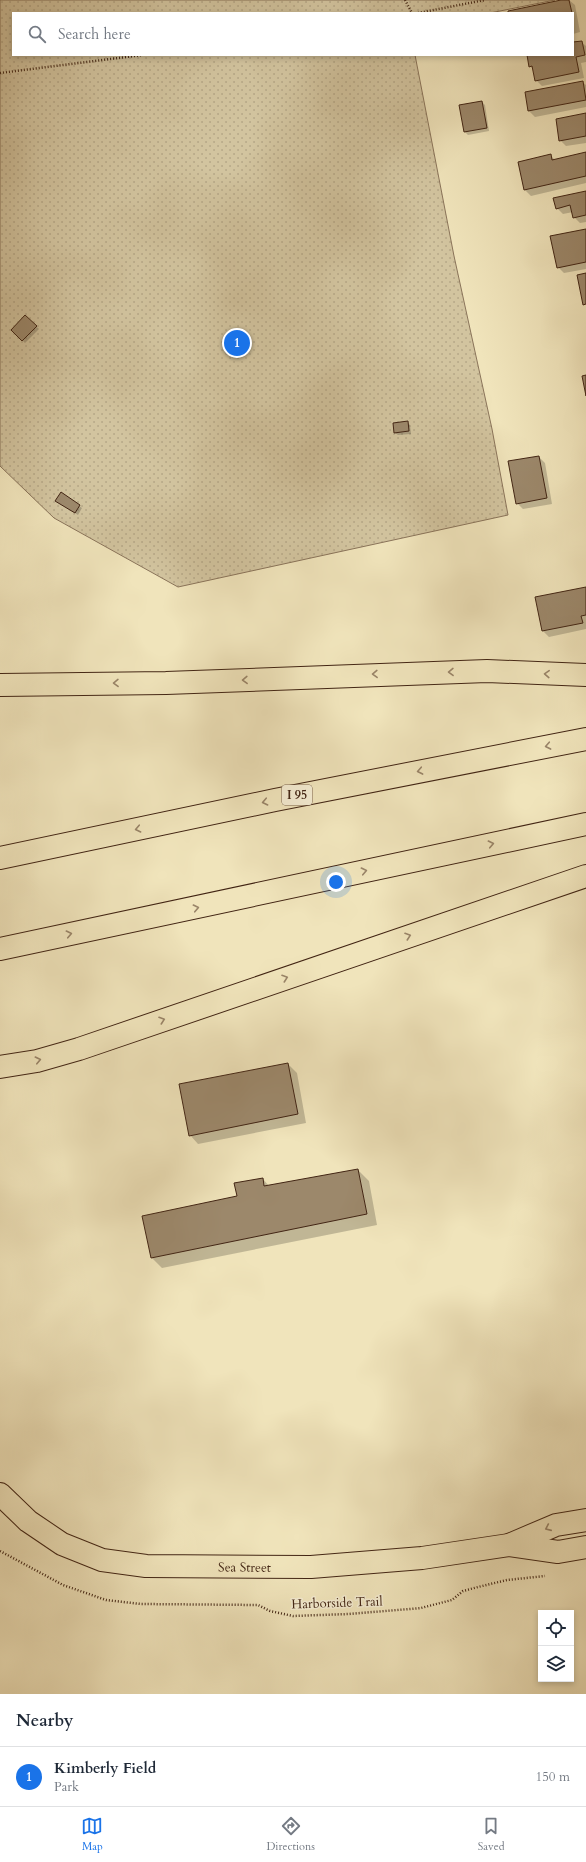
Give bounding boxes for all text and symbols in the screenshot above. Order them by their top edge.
search box [12,12,574,56]
icon: search [26,23,48,45]
text: Search here [58,24,131,44]
pin: 1 [224,328,250,358]
one-way arrow [448,668,454,676]
one-way arrow [544,669,550,678]
one-way arrow [372,670,378,679]
one-way arrow [242,675,248,684]
one-way arrow [113,679,119,687]
one-way arrow [545,742,551,750]
one-way arrow [417,767,423,775]
road number: I 95 [282,785,312,805]
one-way arrow [262,797,268,805]
one-way arrow [135,824,141,832]
one-way arrow [488,840,494,848]
one-way arrow [361,867,367,876]
your location [326,872,346,892]
one-way arrow [193,904,199,912]
one-way arrow [66,931,72,939]
one-way arrow [404,932,411,941]
one-way arrow [281,975,288,983]
one-way arrow [158,1017,165,1025]
one-way arrow [35,1056,42,1065]
one-way arrow [545,1523,553,1531]
street label: Sea Street [218,1558,271,1577]
street label: Harborside Trail [291,1592,384,1614]
map controls [538,1610,574,1682]
button: locate [538,1610,574,1646]
button: layers [538,1646,574,1682]
text: Nearby [16,1709,73,1732]
text: Kimberly Field [54,1758,156,1778]
text: 1 [26,1768,32,1786]
text: 150 m [536,1768,570,1786]
text: Park [54,1778,79,1796]
tab: Map [81,1815,103,1854]
tab: Directions [266,1815,315,1854]
tab: Saved [478,1815,505,1854]

